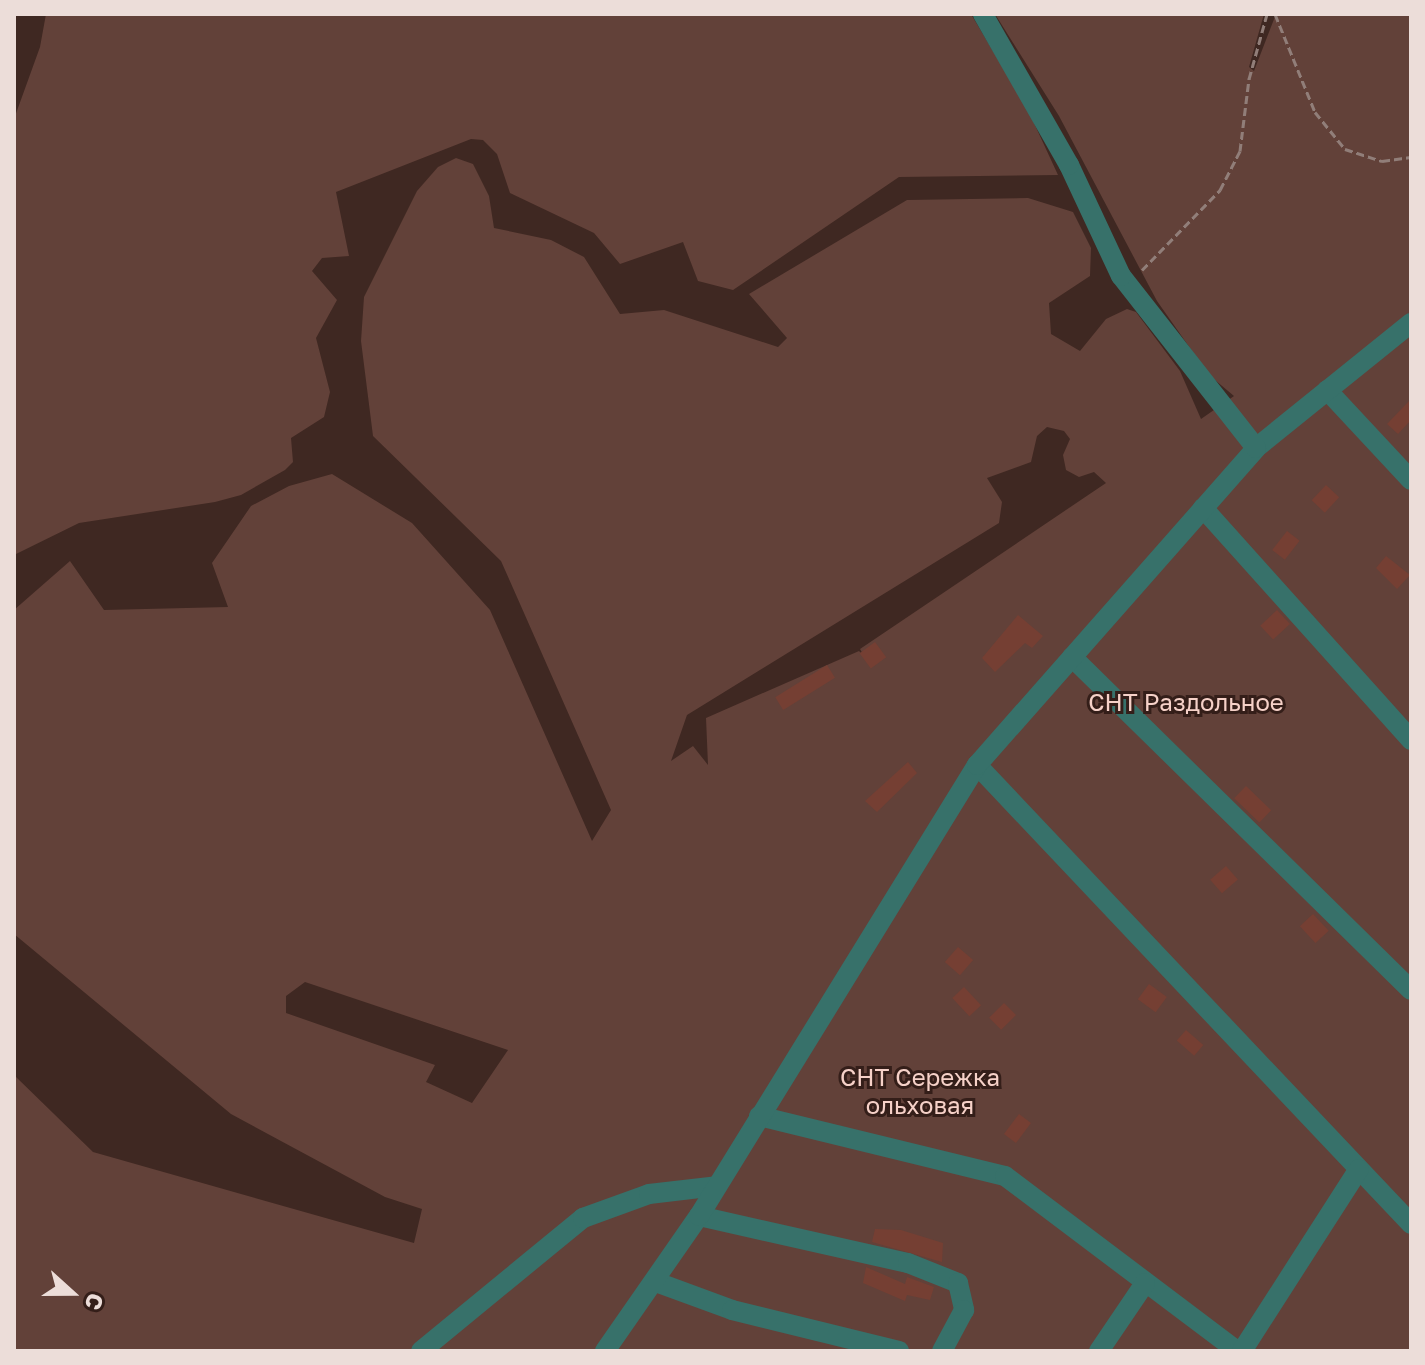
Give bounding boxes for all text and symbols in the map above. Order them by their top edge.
park label: СНТ Раздольное [1088,688,1284,716]
park label: СНТ Сережка ольховая [840,1063,1000,1119]
north arrow [32,1253,112,1333]
text: С [79,1290,110,1314]

